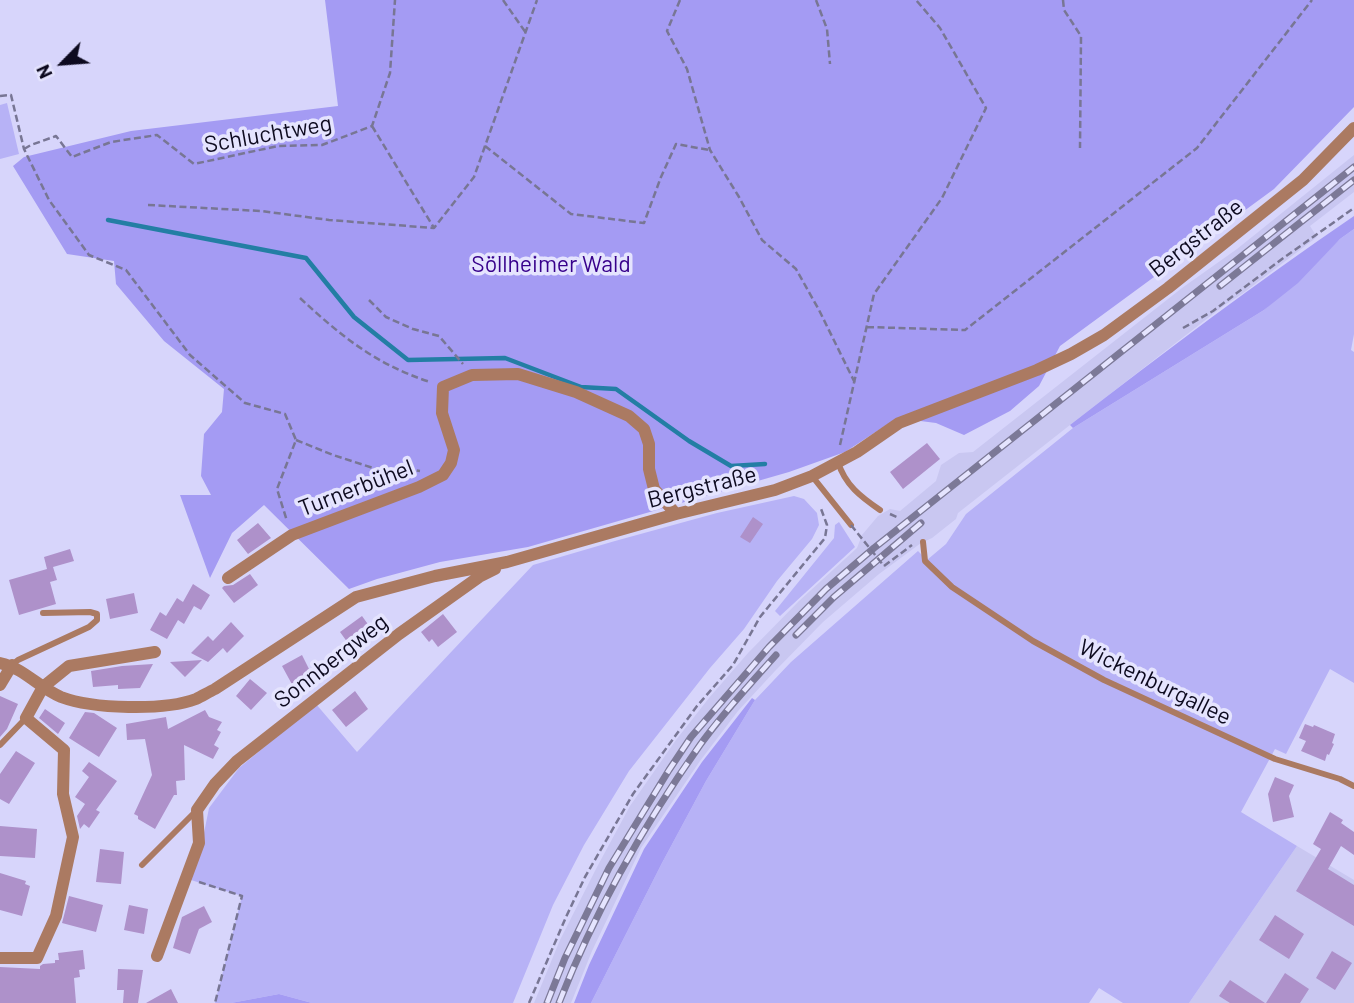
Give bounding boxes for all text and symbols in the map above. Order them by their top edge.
north arrow [28,28,98,98]
text: N [30,62,57,83]
street label: Schluchtweg [202,109,334,159]
street label: Bergstraße [1144,193,1248,283]
park label: Söllheimer Wald [471,250,631,278]
street label: Turnerbühel [295,454,417,522]
street label: Bergstraße [645,460,759,514]
street label: Sonnbergweg [269,608,393,714]
street label: Wickenburgallee [1074,633,1236,731]

